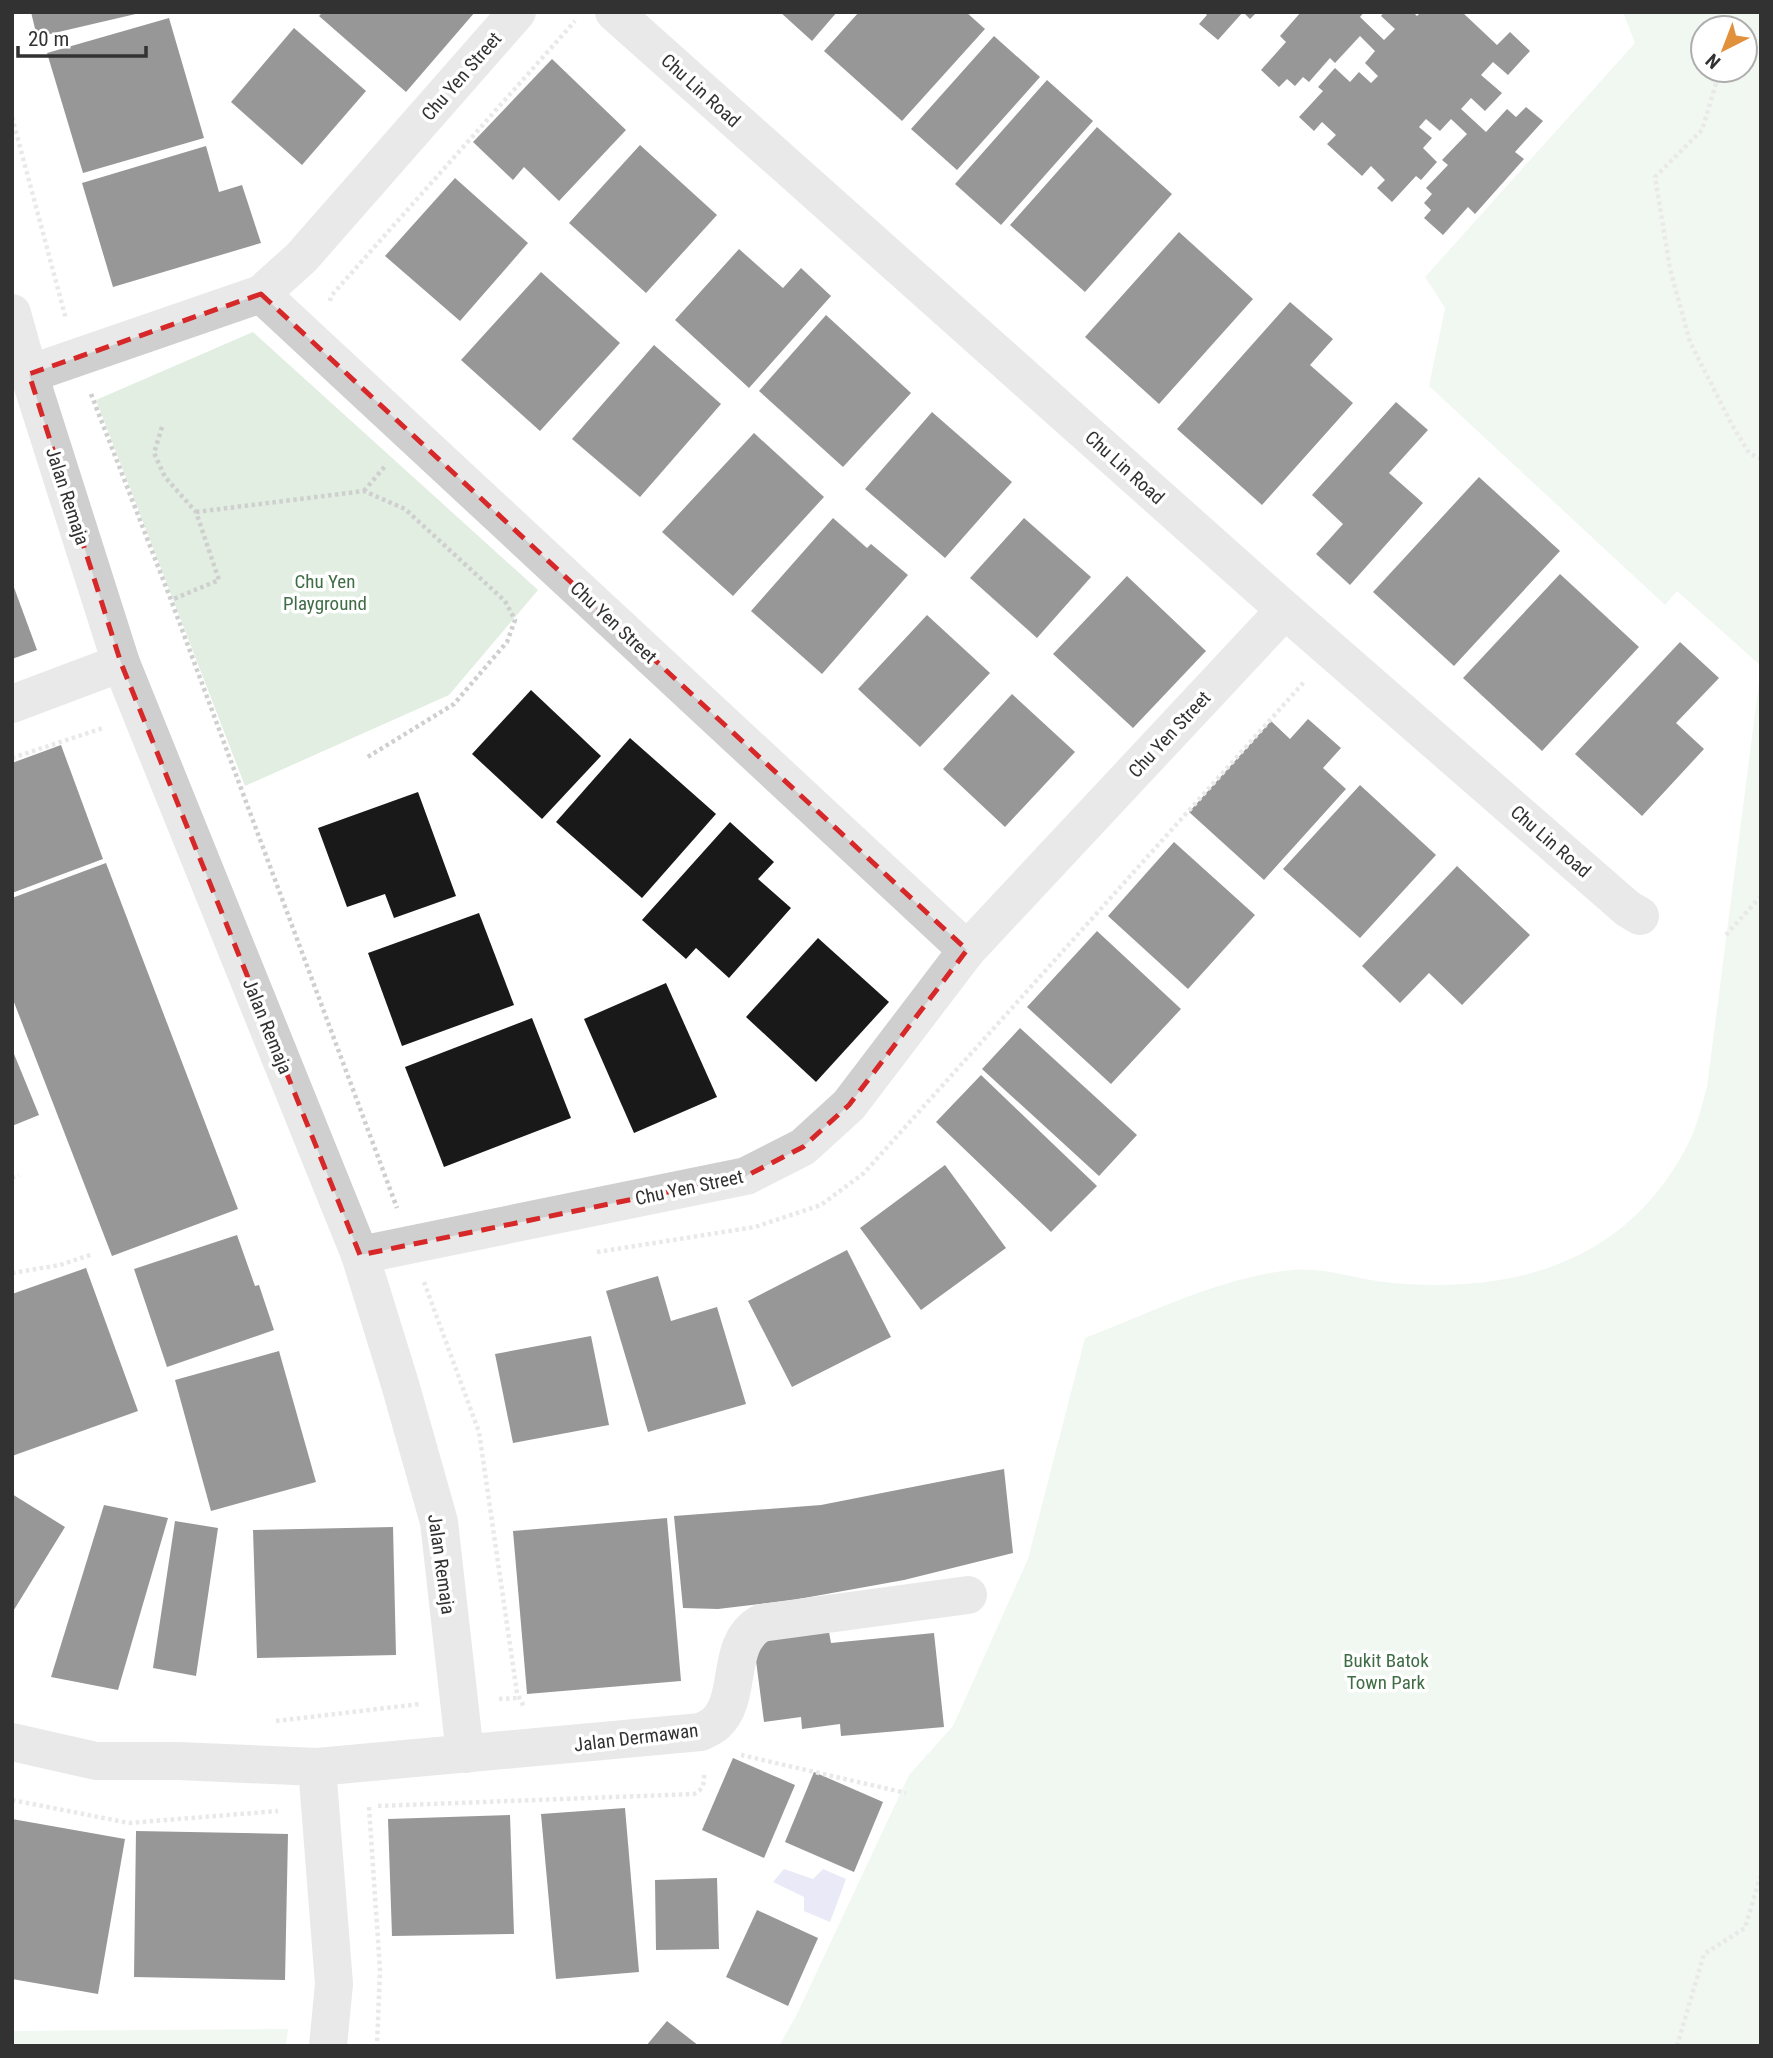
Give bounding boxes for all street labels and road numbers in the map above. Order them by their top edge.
street label: Chu Yen Street [417,27,506,125]
street label: Chu Lin Road [656,49,745,132]
street label: Chu Lin Road [1080,426,1169,509]
street label: Jalan Remaja [41,445,94,548]
street label: Chu Yen Street [566,576,662,668]
street label: Chu Yen Street [1123,686,1215,782]
street label: Chu Lin Road [1506,800,1595,882]
street label: Jalan Remaja [238,975,297,1077]
street label: Chu Yen Street [633,1165,745,1210]
street label: Jalan Remaja [423,1512,460,1616]
street label: Jalan Dermawan [573,1718,699,1757]

